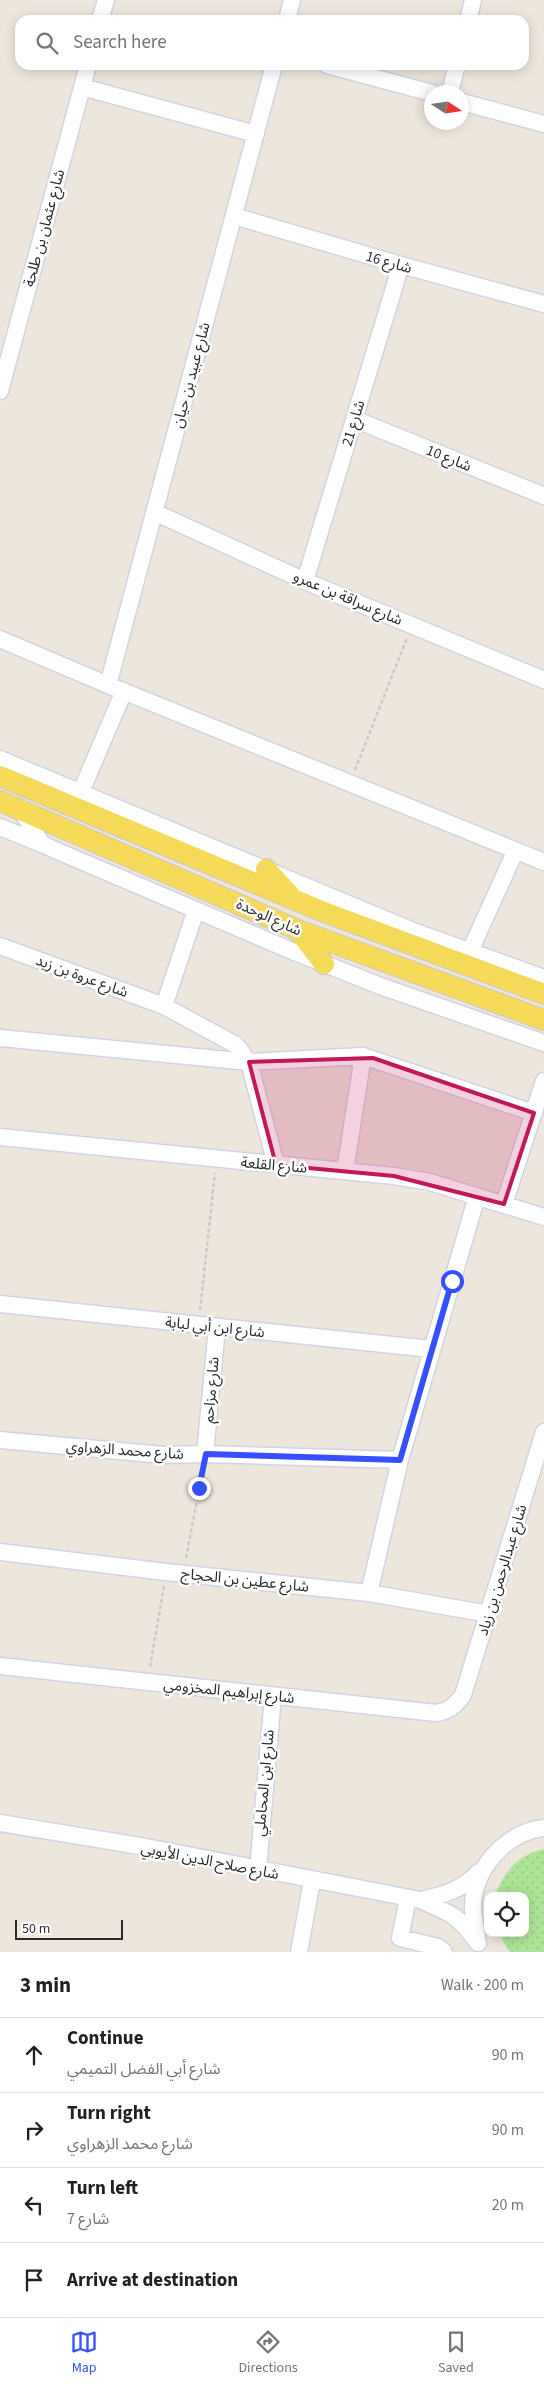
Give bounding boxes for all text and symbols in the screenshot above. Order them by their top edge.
search box [15,15,529,70]
icon: search [33,29,61,57]
text: Search here [73,29,167,56]
north arrow [424,85,469,130]
street label: شارع عثمان بن طلحة [19,167,71,290]
street label: شارع 16 [363,246,415,280]
street label: شارع عبيد بن حيان [167,320,217,431]
street label: شارع 21 [337,397,371,449]
street label: شارع 10 [423,440,475,478]
street label: شارع سراقة بن عمرو [289,566,406,632]
street label: شارع الوحدة [232,894,305,942]
street label: شارع عروة بن زيد [32,950,131,1004]
street label: شارع القلعة [240,1152,308,1180]
route start [441,1270,464,1293]
street label: شارع ابن أبي لبابة [164,1312,266,1344]
street label: شارع مزاحم [198,1356,226,1424]
street label: شارع محمد الزهراوي [65,1436,185,1466]
route end [188,1477,211,1500]
street label: شارع عبدالرحمن بن زياد [473,1502,533,1639]
street label: شارع عطين بن الحجاج [180,1563,310,1599]
street label: شارع إبراهيم المخزومي [162,1674,296,1710]
street label: شارع ابن المحاملي [249,1728,281,1837]
street label: شارع صلاح الدين الأيوبي [139,1838,281,1886]
map controls [484,1892,529,1937]
button: locate [484,1892,529,1937]
scale bar [15,1917,122,1940]
text: 50 m [22,1919,50,1939]
text: 3 min [20,1970,71,2000]
text: Walk · 200 m [441,1974,524,1996]
text: Continue [67,2025,144,2052]
icon: ahead [20,2041,48,2069]
text: 90 m [492,2044,524,2066]
text: شارع أبي الفضل التميمي [67,2058,221,2080]
text: Turn right [67,2100,151,2127]
icon: right [20,2116,48,2144]
text: 90 m [492,2119,524,2141]
text: شارع محمد الزهراوي [67,2133,193,2155]
text: Turn left [67,2175,138,2202]
icon: left [20,2191,48,2219]
text: 20 m [492,2194,524,2216]
text: شارع 7 [67,2208,109,2230]
icon: arrive [20,2266,48,2294]
text: Arrive at destination [67,2267,238,2294]
tab: Map [70,2328,98,2378]
tab: Directions [238,2328,298,2378]
tab: Saved [438,2328,474,2378]

